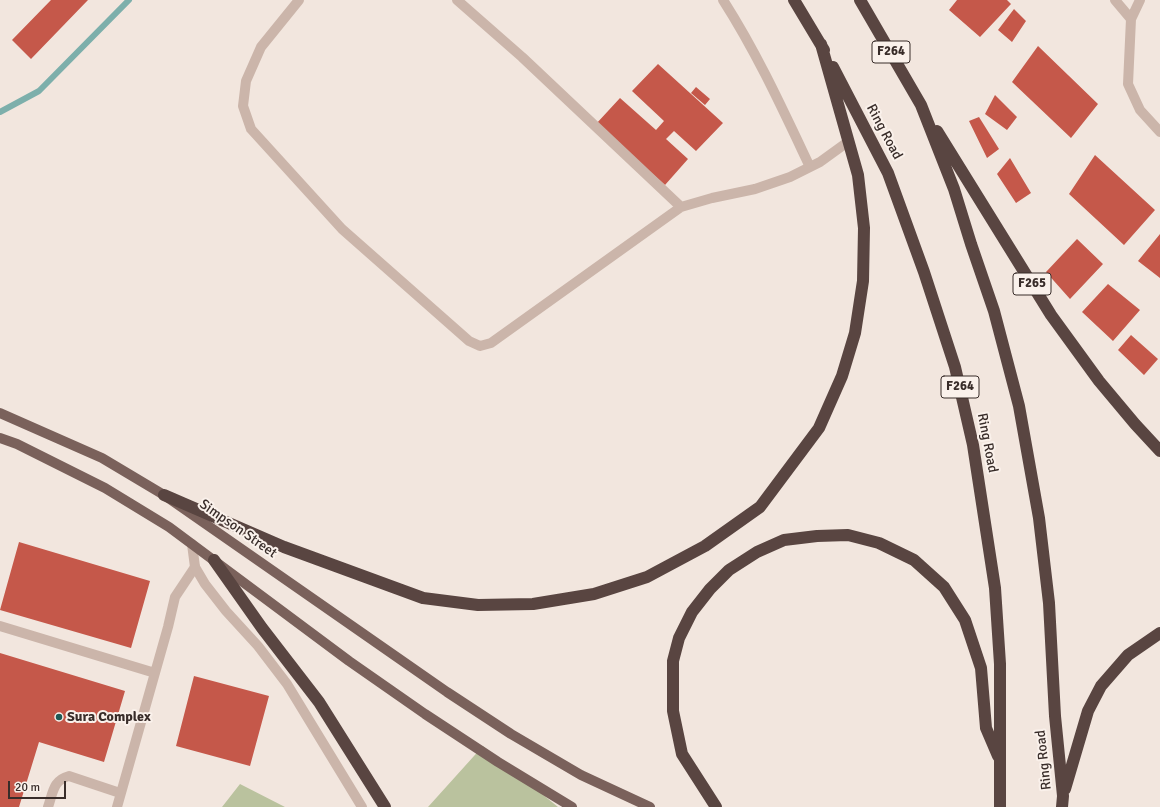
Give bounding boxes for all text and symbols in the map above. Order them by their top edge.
road number: F264 [872,41,910,63]
street label: Ring Road [862,101,906,163]
road number: F265 [1013,273,1051,295]
road number: F264 [941,376,979,398]
street label: Ring Road [973,412,1001,474]
street label: Simpson Street [196,496,280,562]
place label: Sura Complex [67,709,151,725]
marker: Sura Complex [54,712,64,722]
street label: Ring Road [1032,729,1056,791]
scale bar [10,773,68,799]
text: 20 m [15,780,40,795]

